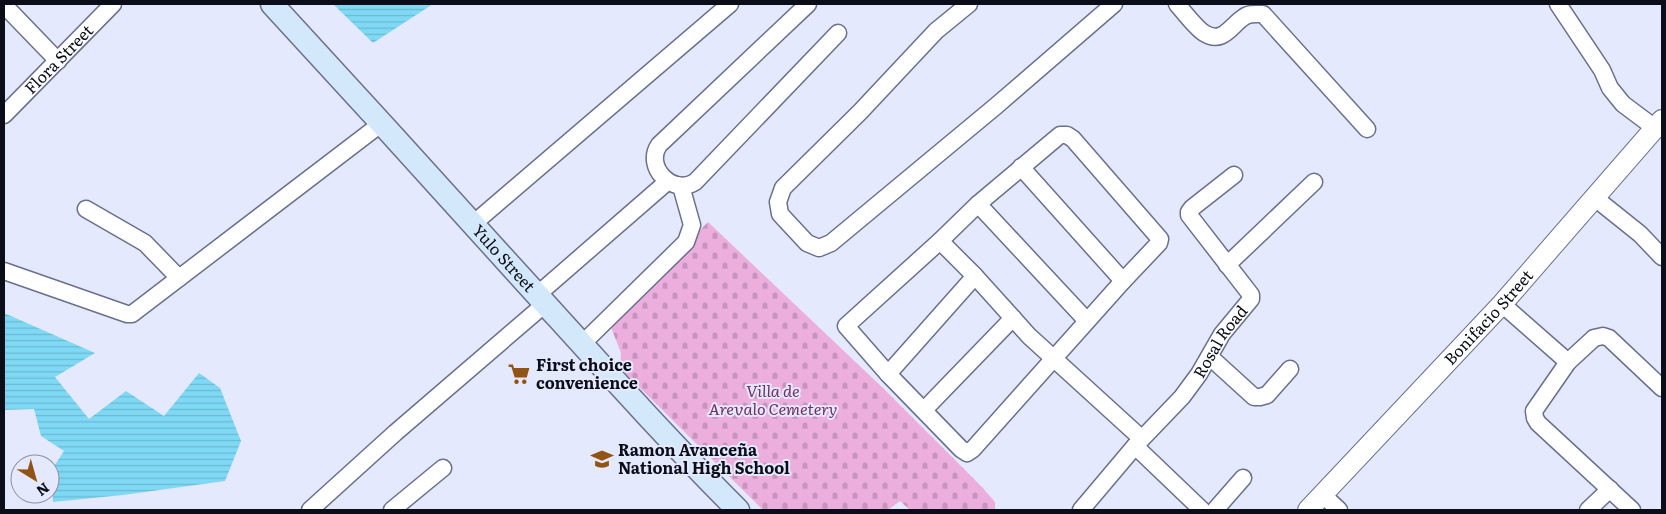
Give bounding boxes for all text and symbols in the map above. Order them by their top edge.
street label: Flora Street [18,18,98,99]
street label: Yulo Street [467,218,542,297]
street label: Bonifacio Street [1438,263,1538,370]
street label: Rosal Road [1186,299,1253,382]
place label: First choice convenience [536,352,638,394]
supermarket icon: First choice convenience [506,361,532,387]
park label: Villa de Arevalo Cemetery [709,378,837,420]
place label: Ramon Avanceña National High School [618,437,790,479]
school or university icon: Ramon Avanceña National High School [589,446,615,472]
north arrow [10,454,60,504]
text: N [33,479,54,502]

